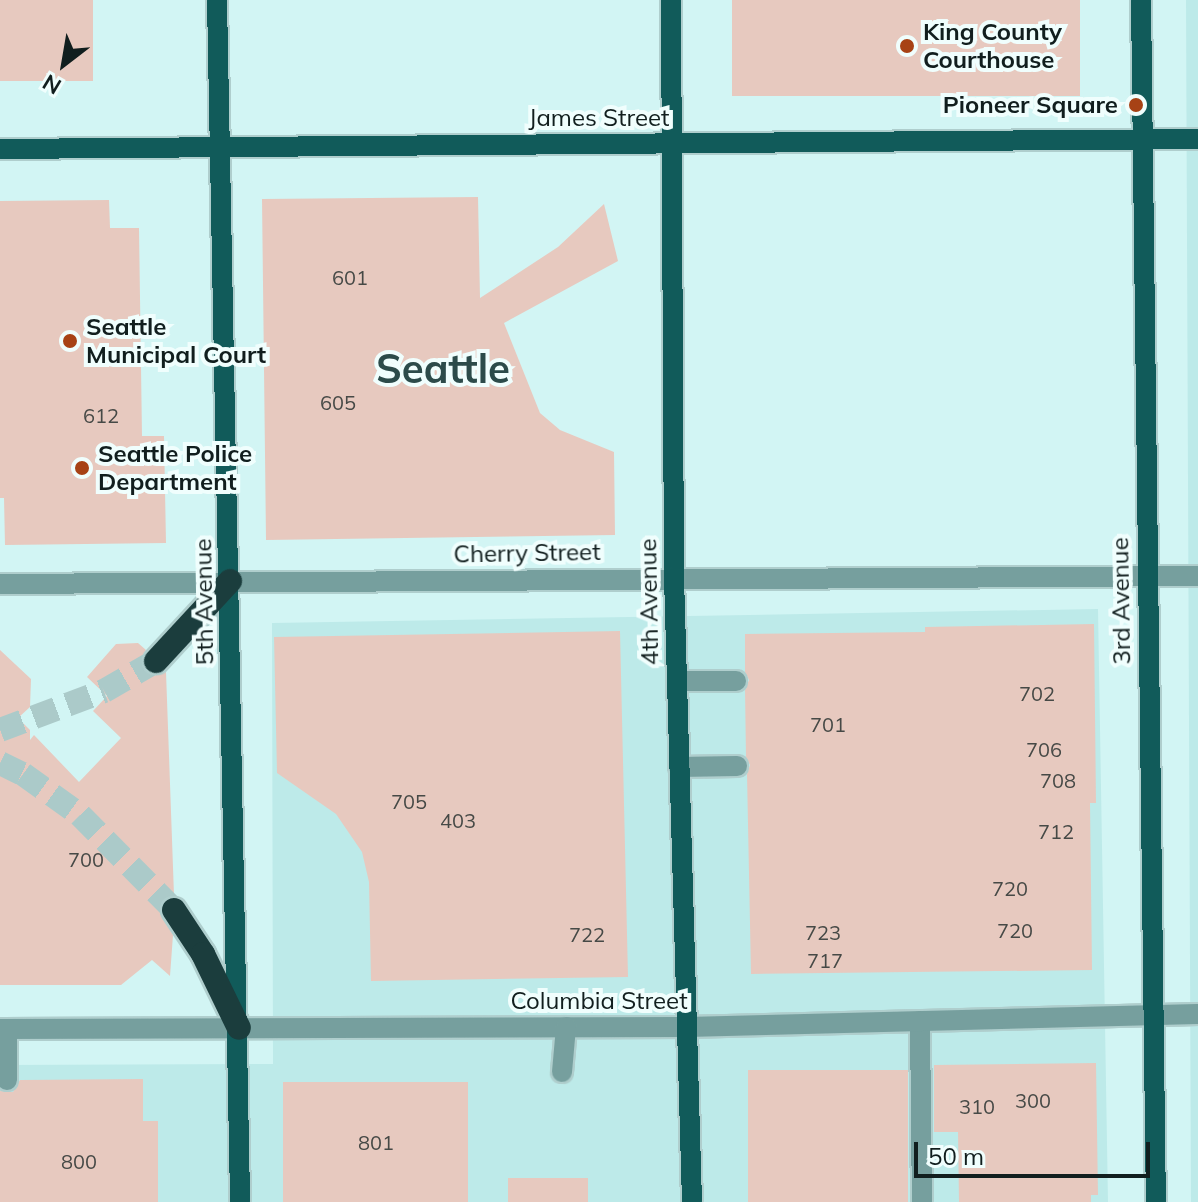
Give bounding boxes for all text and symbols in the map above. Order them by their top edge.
place label: King County Courthouse [923,18,1062,74]
north arrow [24,24,104,104]
marker: King County Courthouse [898,37,916,55]
text: N [37,68,66,101]
place label: Pioneer Square [943,91,1118,119]
marker: Pioneer Square [1125,94,1147,116]
street label: James Street [529,104,669,132]
house number: 601 [332,265,368,289]
place label: Seattle Municipal Court [86,313,266,369]
marker: Seattle Municipal Court [61,332,79,350]
district label: Seattle [376,344,510,392]
house number: 605 [320,390,356,414]
house number: 612 [83,403,119,427]
place label: Seattle Police Department [98,440,252,496]
marker: Seattle Police Department [73,459,91,477]
street label: Cherry Street [453,537,601,569]
street label: 3rd Avenue [1105,537,1137,665]
street label: 5th Avenue [188,538,220,666]
street label: 4th Avenue [633,538,665,666]
house number: 702 [1019,681,1055,705]
house number: 701 [810,712,846,736]
house number: 706 [1026,737,1062,761]
house number: 708 [1040,768,1076,792]
house number: 705 [391,789,427,813]
house number: 403 [440,808,476,832]
house number: 712 [1038,819,1074,843]
house number: 700 [68,847,104,871]
house number: 720 [992,876,1028,900]
house number: 720 [997,918,1033,942]
house number: 723 [805,920,841,944]
house number: 722 [569,922,605,946]
house number: 717 [807,948,843,972]
street label: Columbia Street [510,987,688,1015]
house number: 300 [1015,1088,1051,1112]
house number: 310 [959,1094,995,1118]
scale bar [918,1126,1154,1176]
house number: 801 [358,1130,394,1154]
text: 50 m [928,1141,984,1171]
house number: 800 [61,1149,97,1173]

